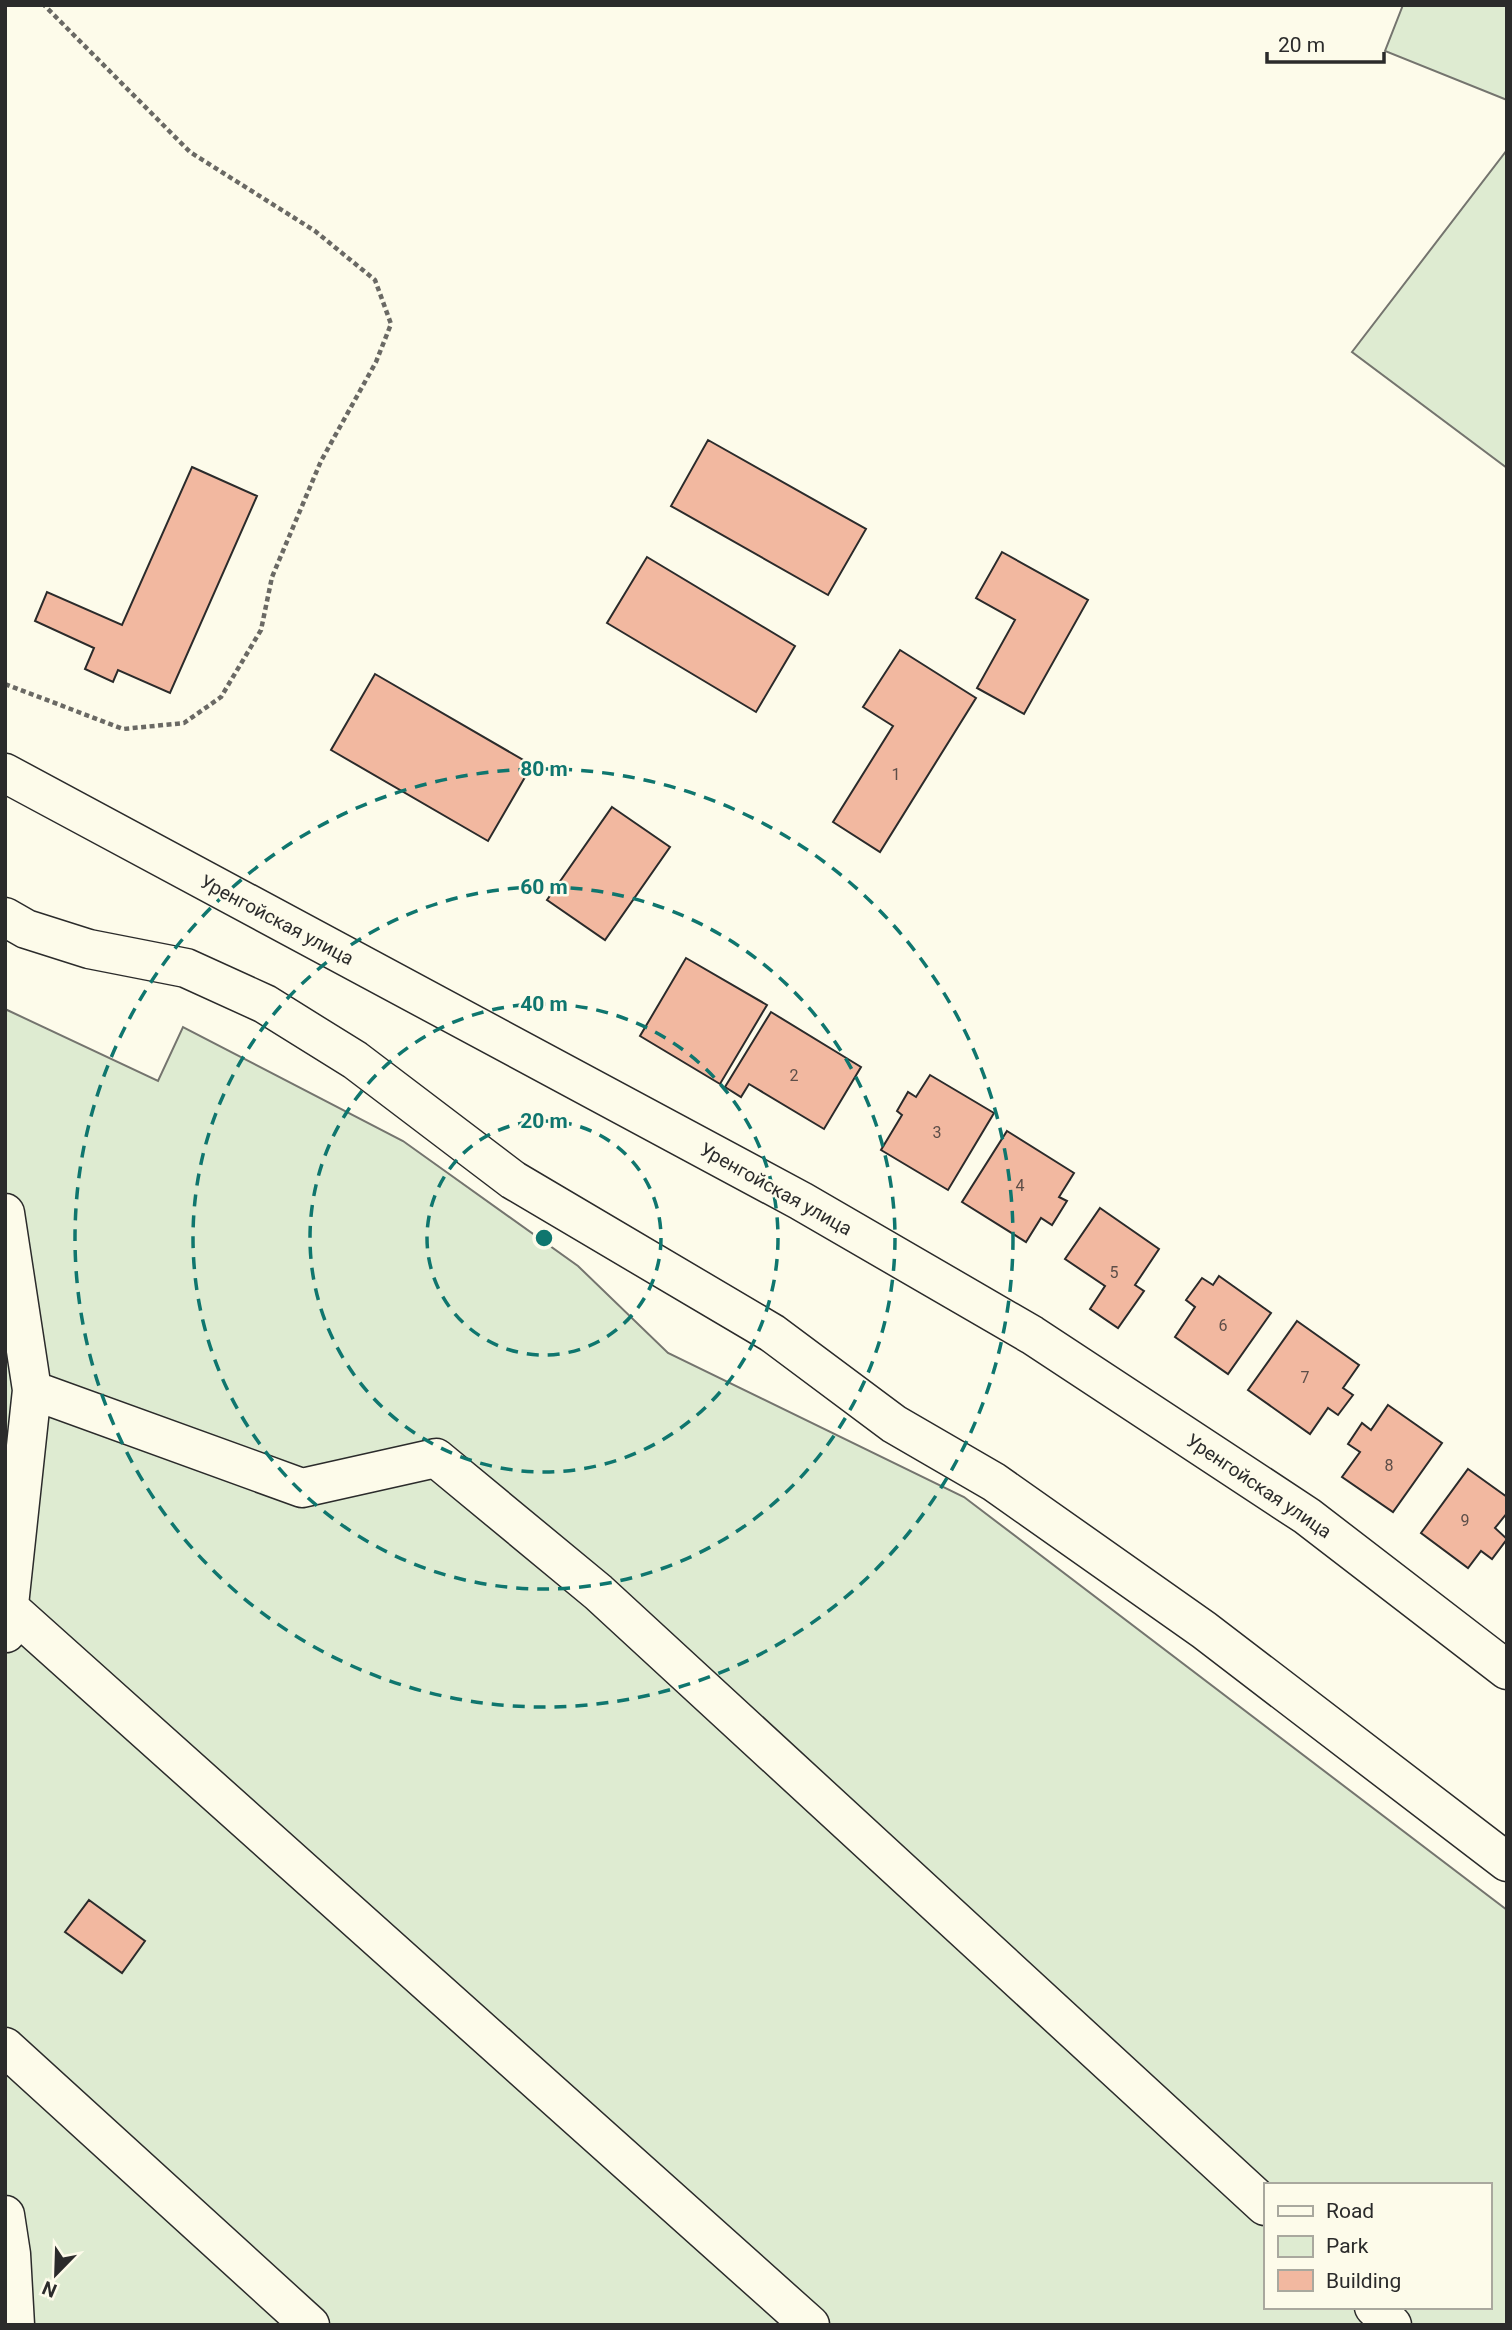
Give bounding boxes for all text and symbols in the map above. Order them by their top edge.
scale bar [1267,21,1384,65]
text: 20 m [1278,33,1325,57]
text: 80 m [520,757,568,781]
house number: 1 [892,765,901,784]
street label: Уренгойская улица [196,870,358,970]
text: 60 m [520,875,568,899]
text: 40 m [520,992,568,1016]
house number: 2 [790,1066,799,1085]
text: 20 m [520,1109,568,1133]
house number: 3 [933,1123,942,1142]
street label: Уренгойская улица [696,1138,856,1240]
house number: 4 [1016,1176,1025,1195]
centre of rings [532,1226,556,1250]
house number: 5 [1110,1263,1119,1282]
house number: 6 [1219,1316,1228,1335]
house number: 7 [1301,1368,1310,1387]
street label: Уренгойская улица [1182,1429,1336,1543]
house number: 8 [1385,1456,1394,1475]
house number: 9 [1461,1511,1470,1530]
legend [1264,2183,1491,2309]
text: Road [1326,2199,1374,2223]
text: Park [1326,2234,1369,2258]
north arrow [21,2239,91,2309]
text: Building [1326,2269,1401,2293]
text: N [39,2276,60,2302]

